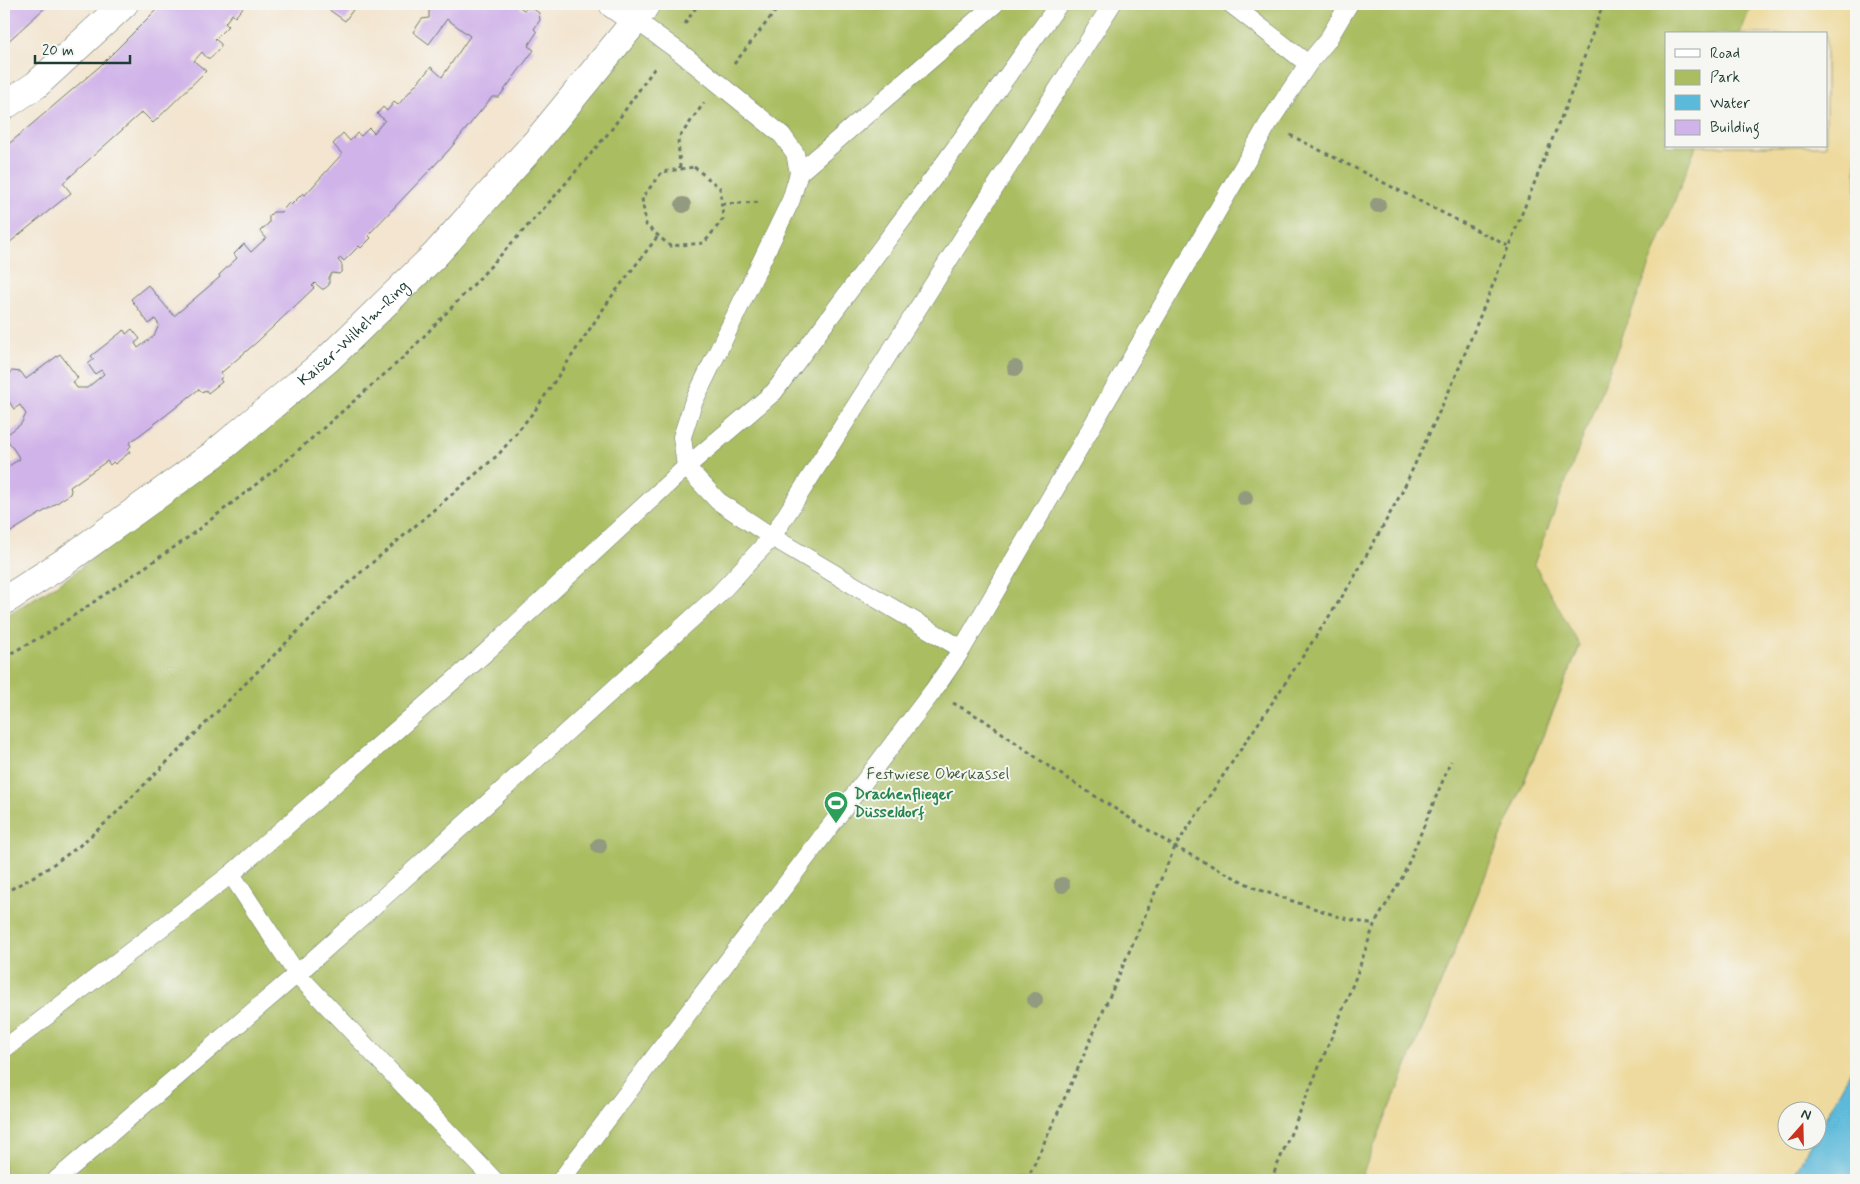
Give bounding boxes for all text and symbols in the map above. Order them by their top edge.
scale bar [35,32,130,64]
legend [1665,32,1828,148]
text: 20 m [42,41,74,61]
text: Road [1710,44,1740,64]
text: Park [1710,68,1740,88]
text: Water [1710,94,1750,114]
text: Building [1710,118,1760,139]
street label: Kaiser-Wilhelm-Ring [293,276,414,390]
park label: Festwiese Oberkassel [867,764,1010,785]
place label: Drachenflieger Düsseldorf [854,784,953,823]
sports icon: Drachenflieger Düsseldorf [823,790,849,824]
north arrow [1778,1102,1828,1152]
text: N [1799,1105,1814,1125]

